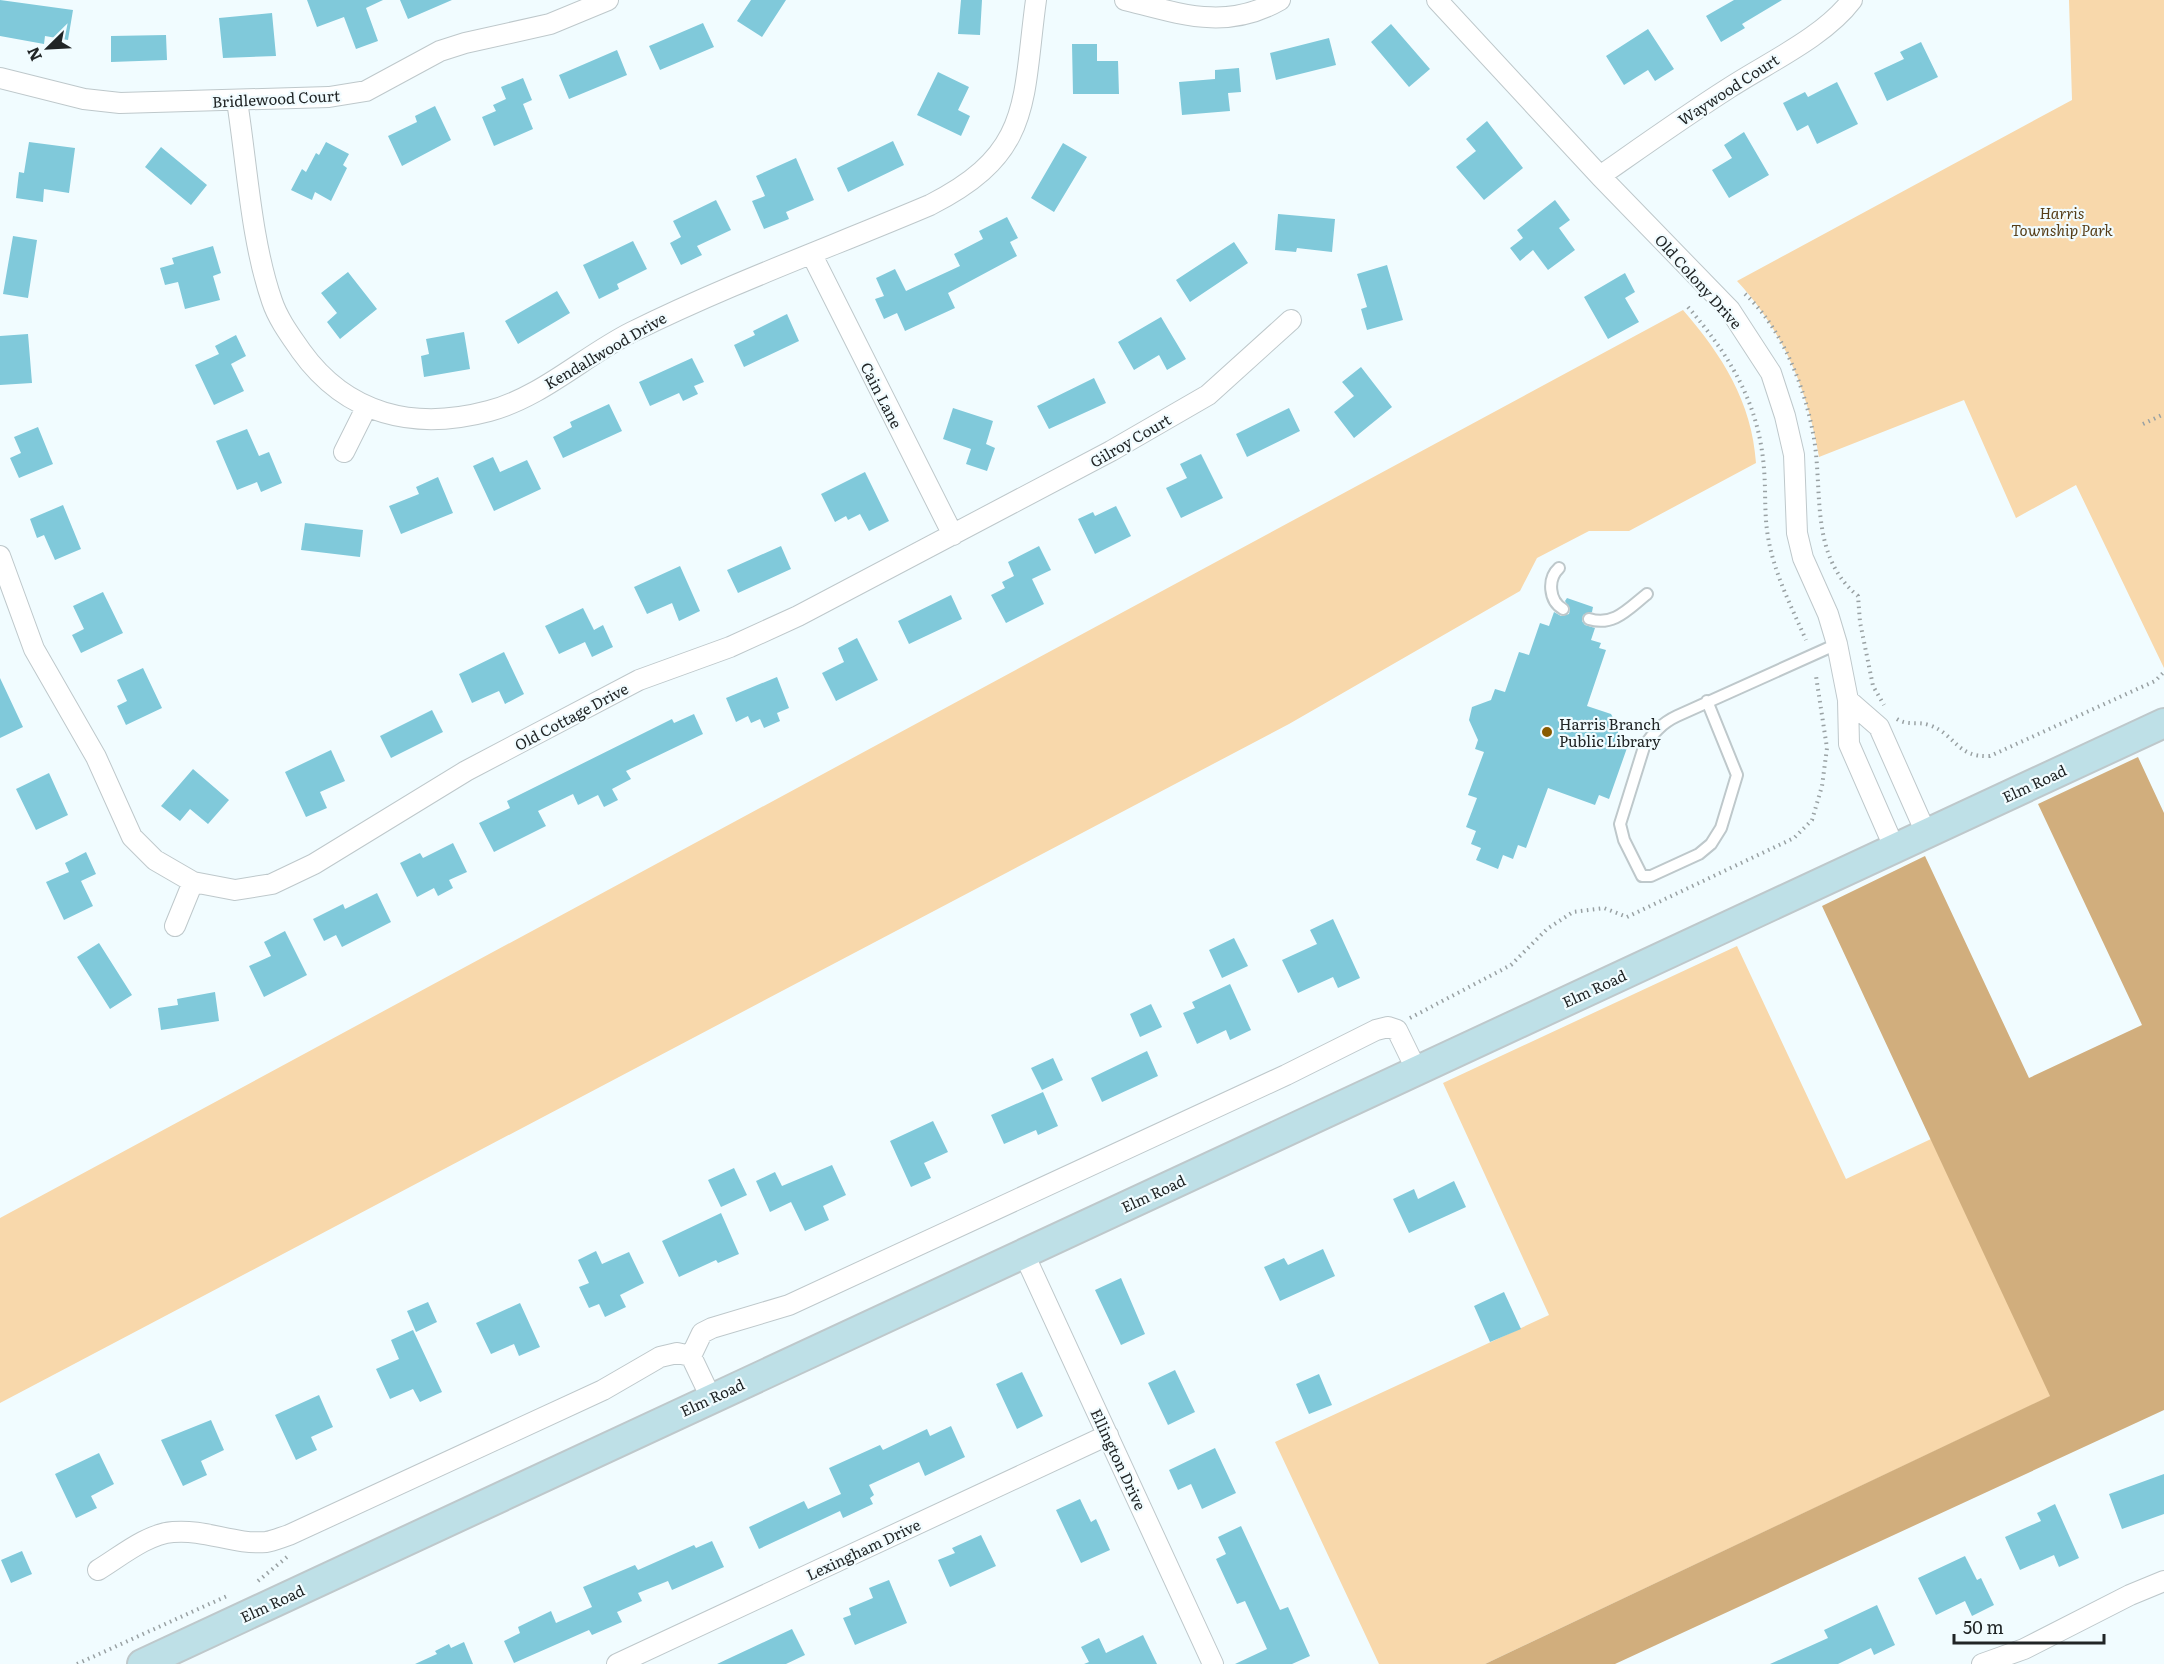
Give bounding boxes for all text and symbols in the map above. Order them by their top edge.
north arrow [18,18,78,78]
text: N [20,43,47,66]
street label: Waywood Court [1673,48,1783,130]
street label: Bridlewood Court [211,83,341,113]
park label: Harris Township Park [2011,201,2114,241]
street label: Old Colony Drive [1650,228,1748,334]
street label: Kendallwood Drive [540,306,670,394]
street label: Cain Lane [856,358,909,432]
street label: Gilroy Court [1085,407,1175,473]
street label: Old Cottage Drive [510,676,632,756]
place label: Harris Branch Public Library [1559,712,1661,752]
marker: Harris Branch Public Library [1540,725,1554,739]
street label: Elm Road [1998,758,2070,808]
street label: Elm Road [1558,963,1630,1013]
street label: Elm Road [1117,1168,1189,1218]
street label: Elm Road [676,1372,748,1422]
street label: Ellington Drive [1085,1404,1153,1514]
street label: Lexingham Drive [802,1512,924,1586]
street label: Elm Road [236,1578,308,1628]
scale bar [1954,1607,2104,1645]
text: 50 m [1963,1613,2004,1640]

